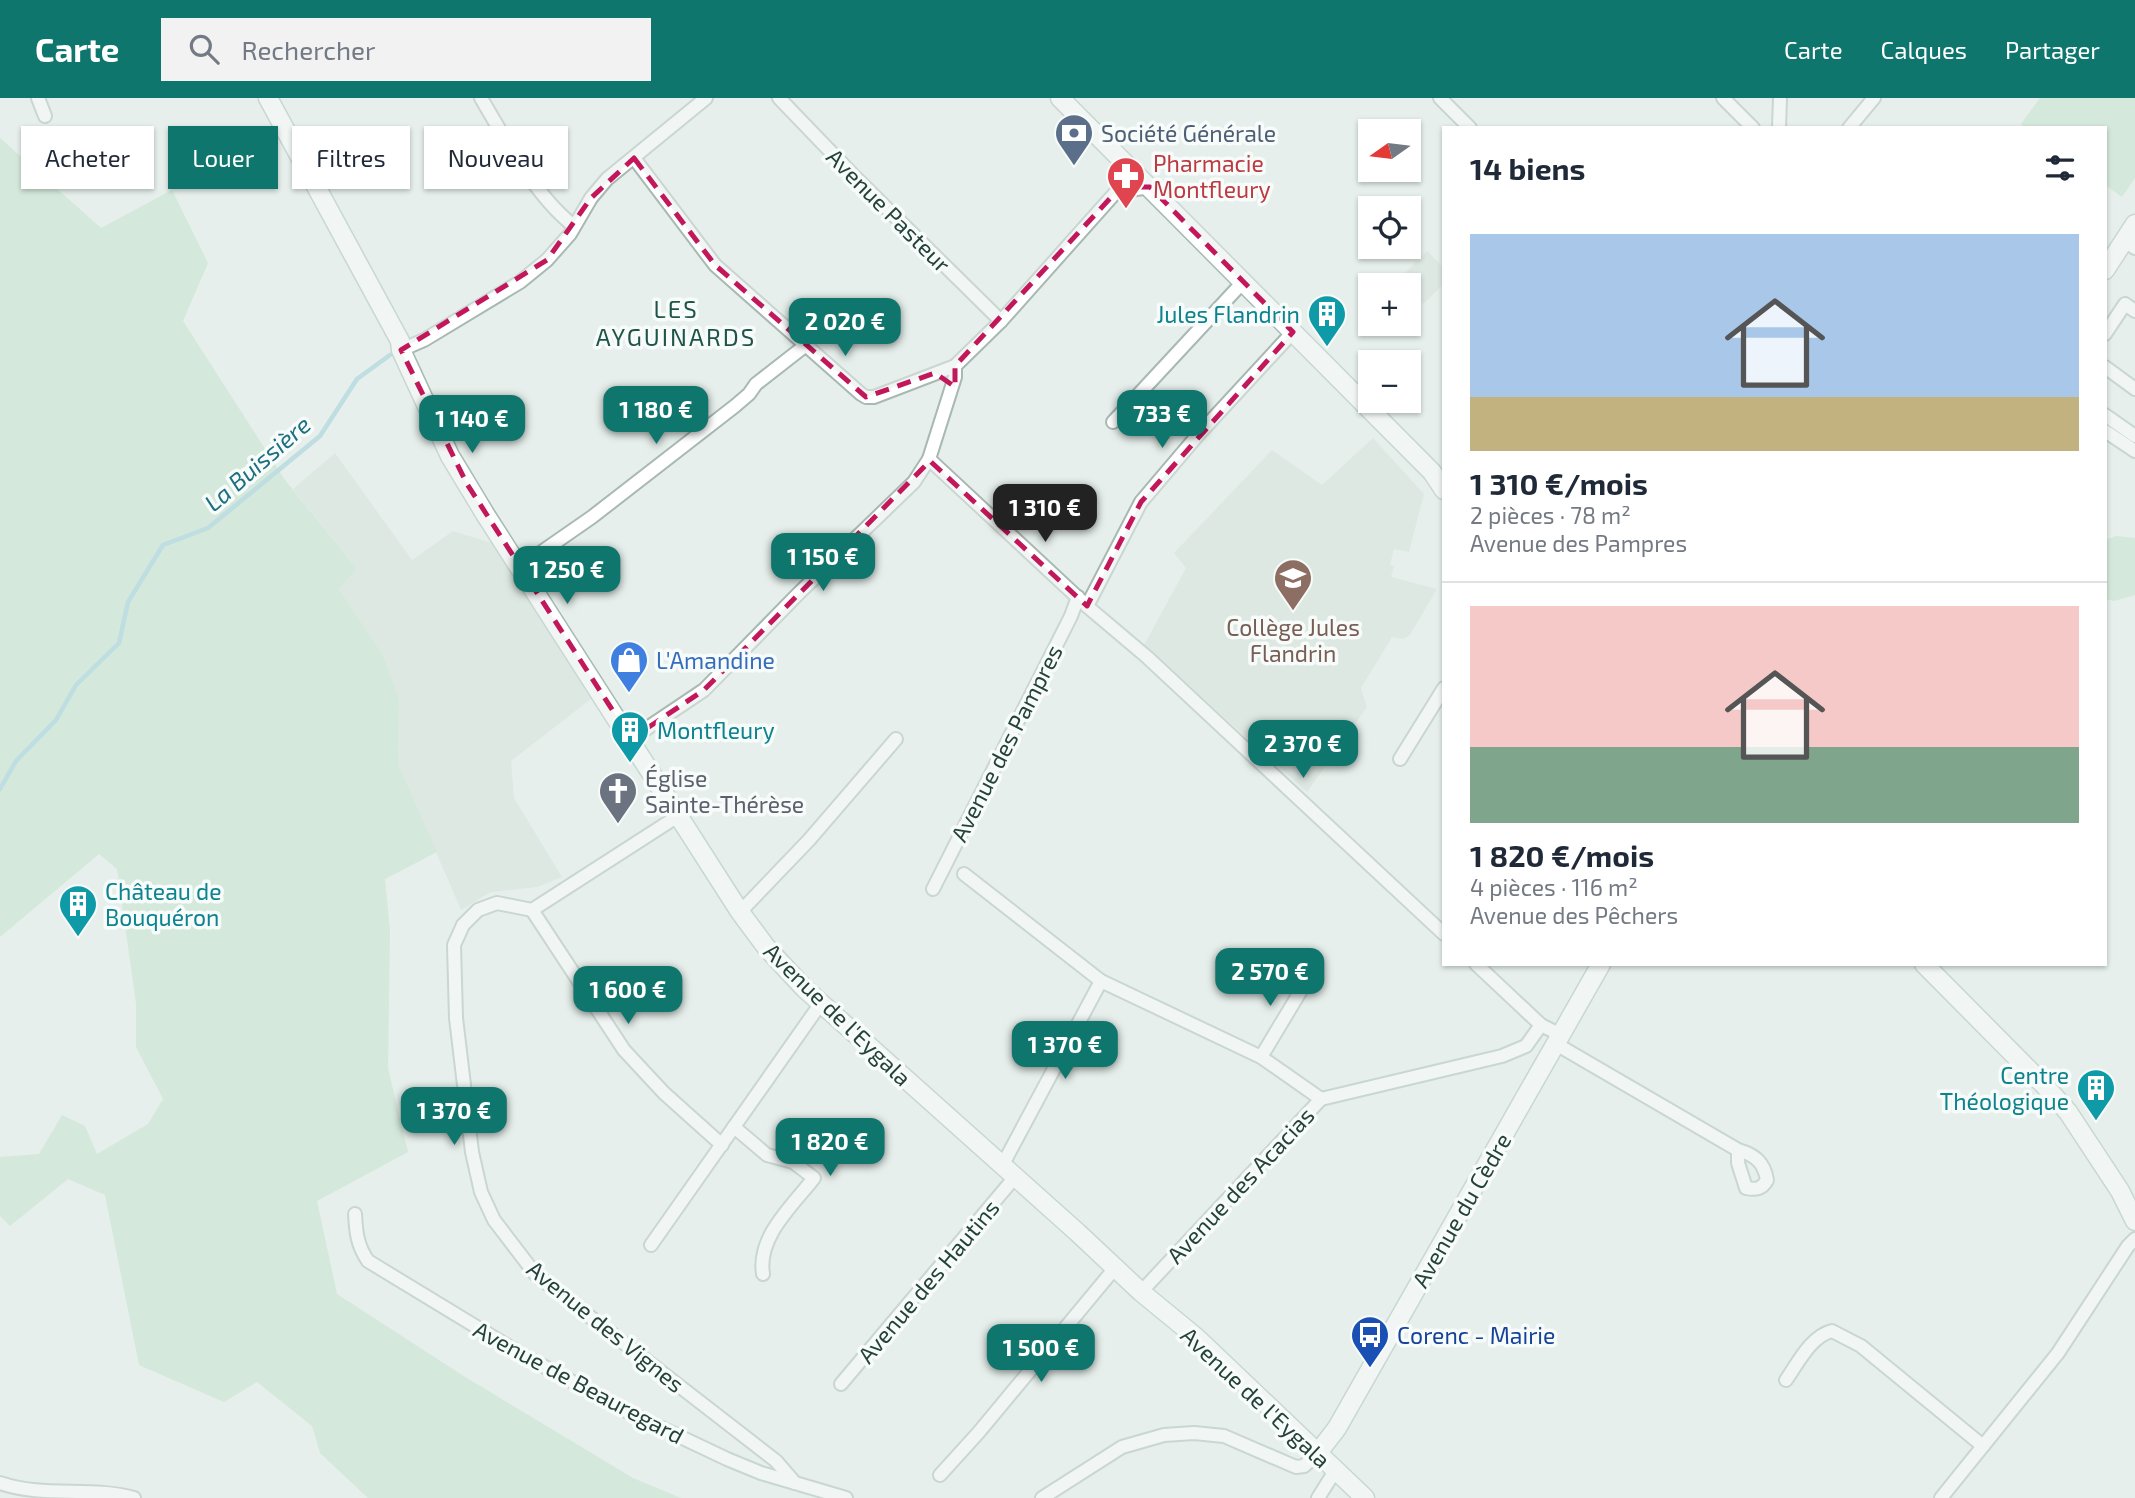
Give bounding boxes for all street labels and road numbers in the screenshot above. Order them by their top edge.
street label: Avenue Pasteur [821,142,957,278]
street label: Avenue des Pampres [944,640,1068,846]
street label: Avenue de l'Eygala [759,937,917,1091]
street label: Avenue des Acacias [1160,1101,1320,1269]
street label: Avenue du Cèdre [1405,1128,1517,1292]
street label: Avenue des Hautins [851,1193,1005,1369]
street label: Avenue des Vignes [522,1254,690,1398]
street label: Avenue de Beauregard [469,1315,689,1449]
street label: Avenue de l'Eygala [1176,1321,1336,1473]

